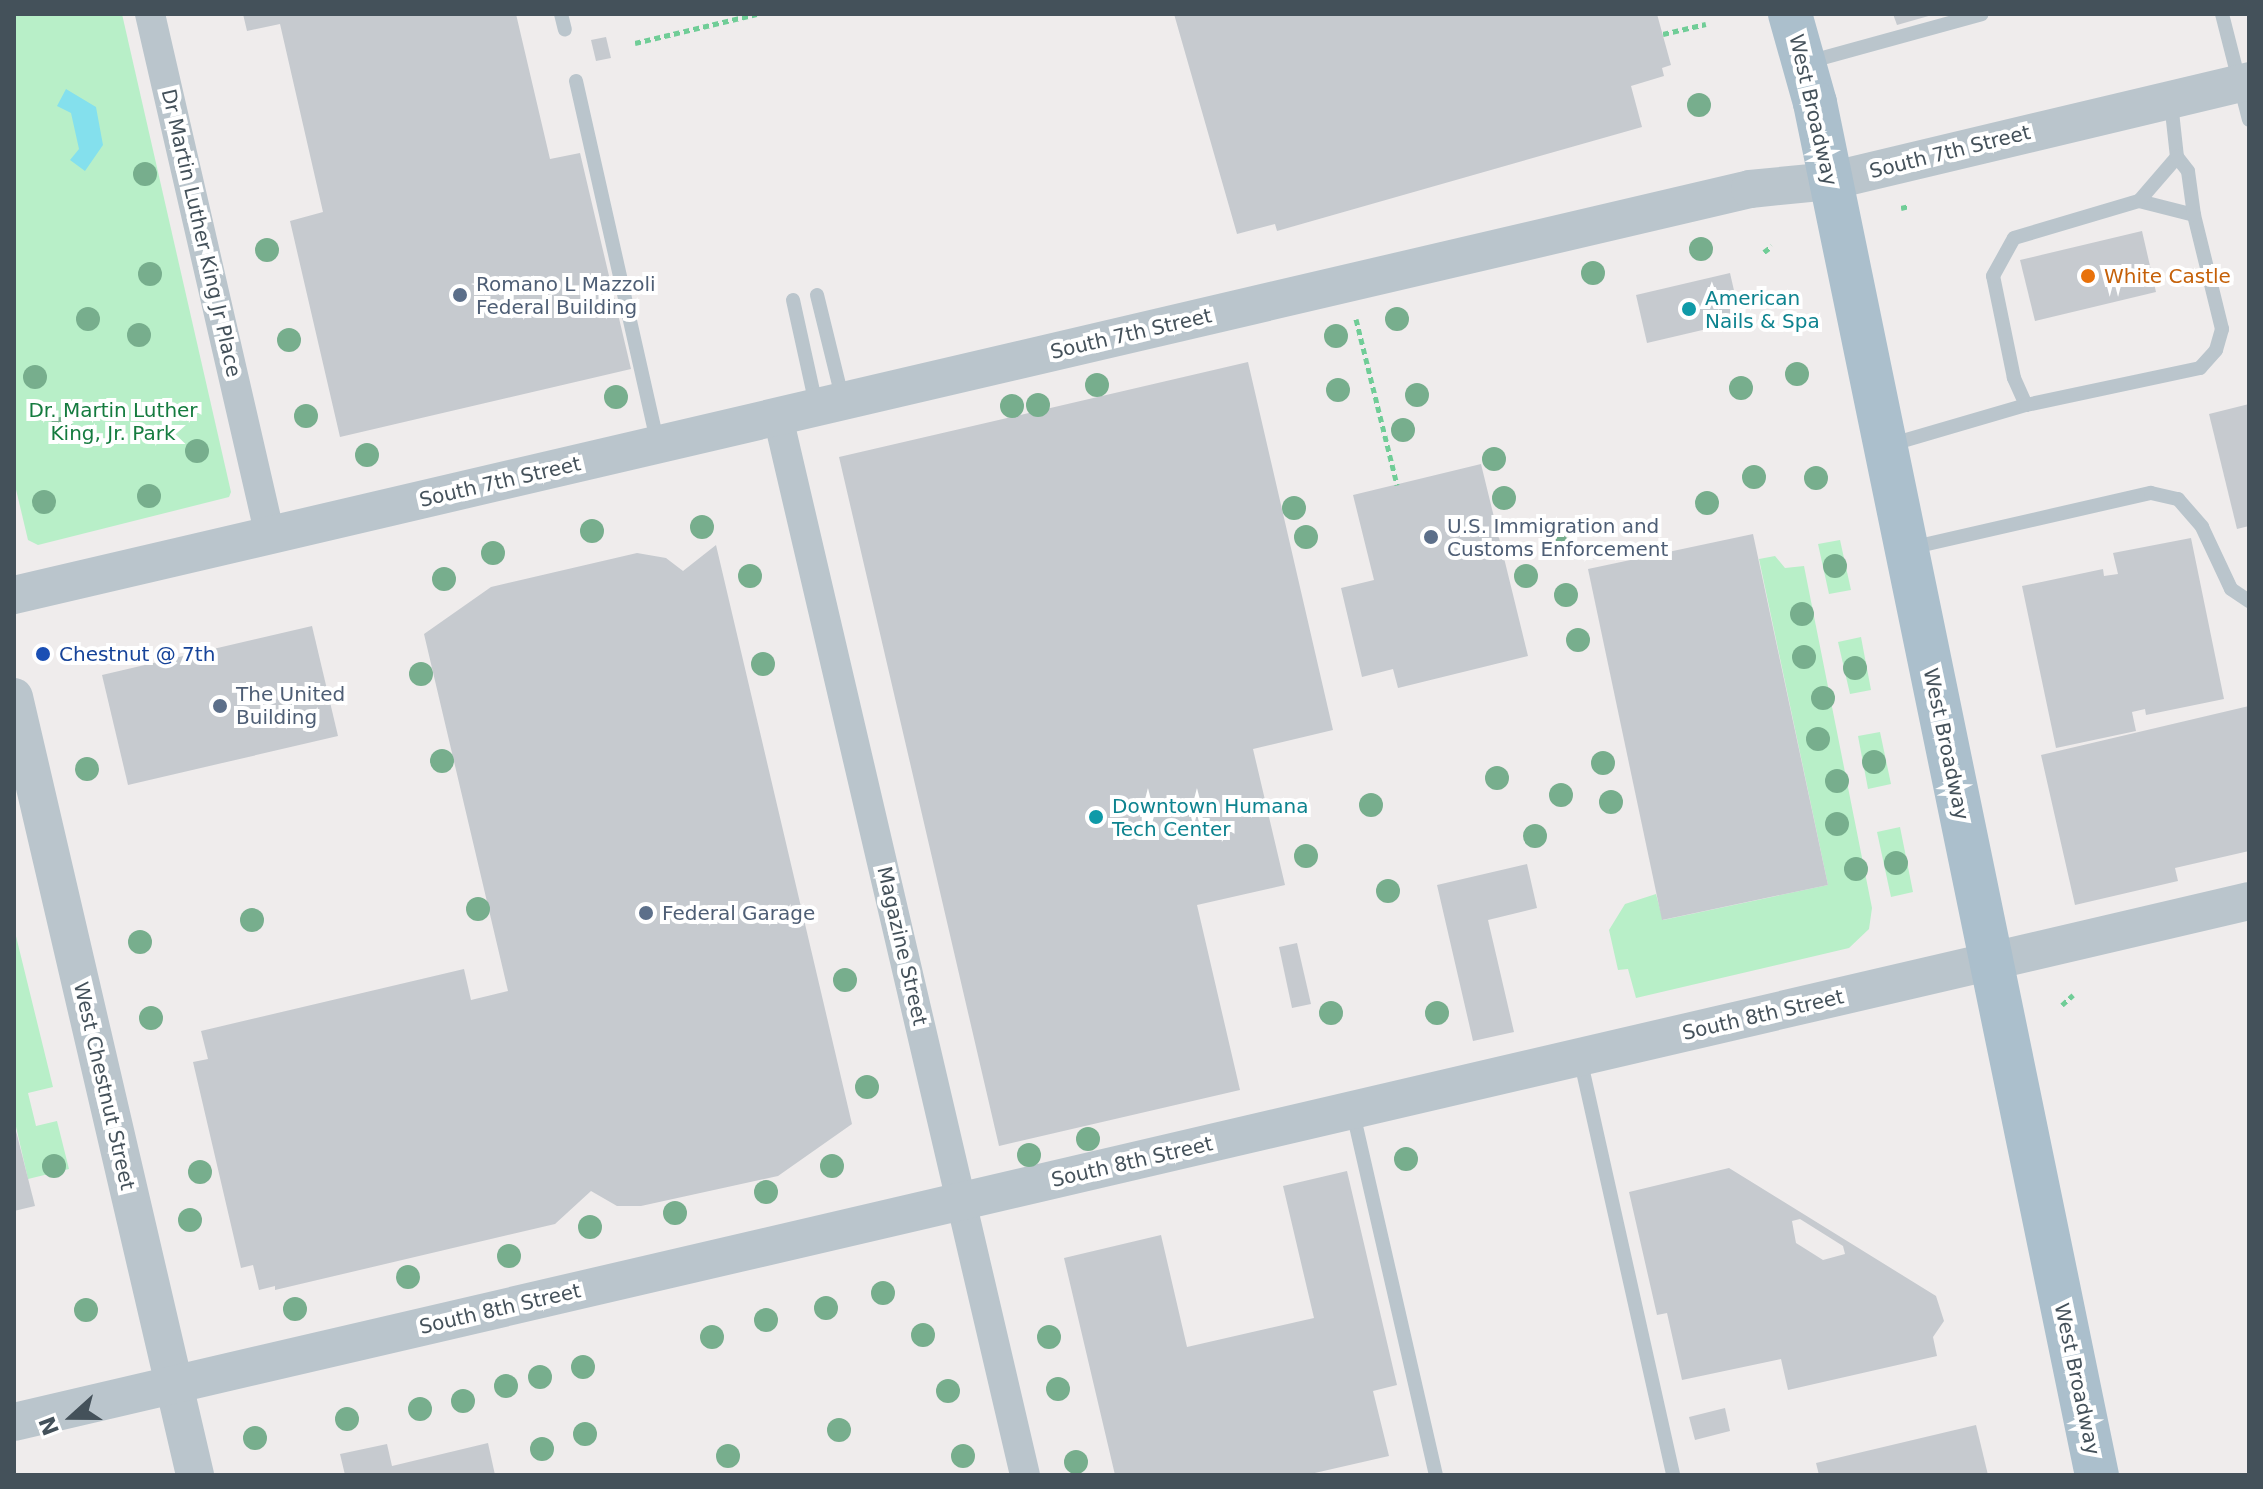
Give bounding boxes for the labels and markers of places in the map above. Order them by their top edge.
place label: White Castle [2104,264,2231,288]
marker: White Castle [2079,267,2097,285]
place label: Romano L Mazzoli Federal Building [476,272,656,319]
marker: Romano L Mazzoli Federal Building [451,286,469,304]
place label: American Nails & Spa [1705,286,1820,333]
marker: American Nails & Spa [1680,300,1698,318]
place label: U.S. Immigration and Customs Enforcement [1447,514,1668,561]
marker: U.S. Immigration and Customs Enforcement [1422,528,1440,546]
place label: Chestnut @ 7th [59,642,215,666]
marker: Chestnut @ 7th [34,645,52,663]
place label: The United Building [236,682,345,729]
marker: The United Building [211,697,229,715]
place label: Downtown Humana Tech Center [1112,794,1309,841]
marker: Downtown Humana Tech Center [1087,808,1105,826]
place label: Federal Garage [662,901,815,925]
marker: Federal Garage [637,904,655,922]

